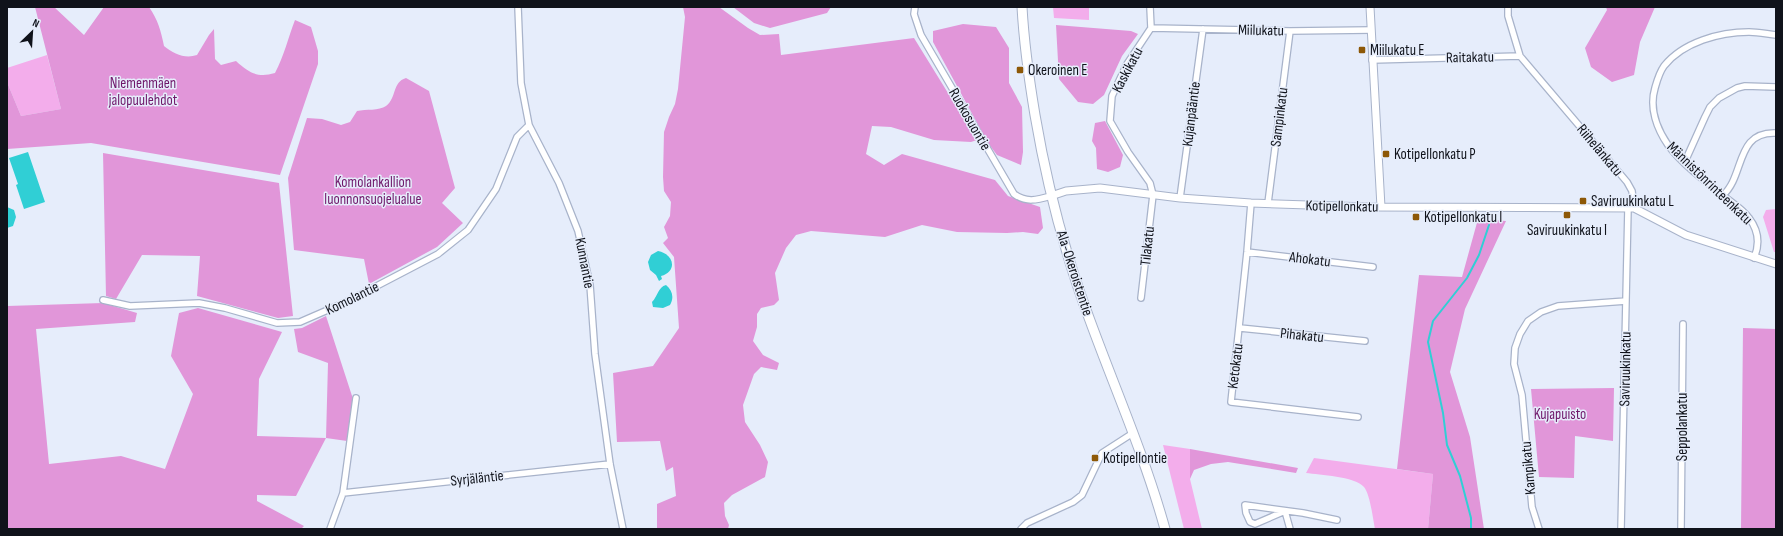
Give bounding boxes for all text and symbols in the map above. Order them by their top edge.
north arrow [12,12,52,52]
text: N [31,16,42,31]
street label: Miilukatu [1238,21,1284,40]
place label: Miilukatu E [1370,41,1424,60]
street label: Kaskikatu [1108,44,1147,96]
marker: Miilukatu E [1357,45,1367,55]
street label: Raitakatu [1446,48,1494,67]
place label: Okeroinen E [1028,61,1087,80]
marker: Okeroinen E [1015,65,1025,75]
park label: Niemenmäen jalopuulehdot [108,74,178,110]
street label: Kujanpääntie [1178,80,1205,148]
street label: Ruokosuontie [944,85,995,154]
street label: Sampinkatu [1266,86,1293,148]
street label: Riihelänkatu [1572,120,1627,180]
street label: Männistönrinteenkatu [1663,138,1756,229]
place label: Kotipellonkatu P [1394,145,1476,164]
marker: Kotipellonkatu P [1381,149,1391,159]
park label: Komolankallion luonnonsuojelualue [324,173,422,209]
place label: Saviruukinkatu L [1591,192,1674,211]
street label: Kotipellonkatu [1305,196,1379,217]
marker: Saviruukinkatu L [1578,196,1588,206]
place label: Kotipellonkatu I [1424,208,1502,227]
marker: Saviruukinkatu I [1562,210,1572,220]
marker: Kotipellonkatu I [1411,212,1421,222]
place label: Saviruukinkatu I [1527,221,1607,240]
street label: Tilakatu [1136,225,1159,267]
street label: Ala-Okeroistentie [1052,227,1097,318]
street label: Kunnantie [570,236,599,290]
street label: Ahokatu [1287,247,1332,271]
street label: Komolantie [322,277,382,320]
street label: Pihakatu [1279,324,1325,347]
street label: Saviruukinkatu [1615,331,1636,407]
street label: Ketokatu [1223,342,1248,390]
street label: Seppolankatu [1673,393,1692,461]
park label: Kujapuisto [1534,405,1586,424]
street label: Kampikatu [1517,440,1540,495]
place label: Kotipellontie [1103,449,1167,468]
marker: Kotipellontie [1090,453,1100,463]
street label: Syrjäläntie [449,466,505,491]

